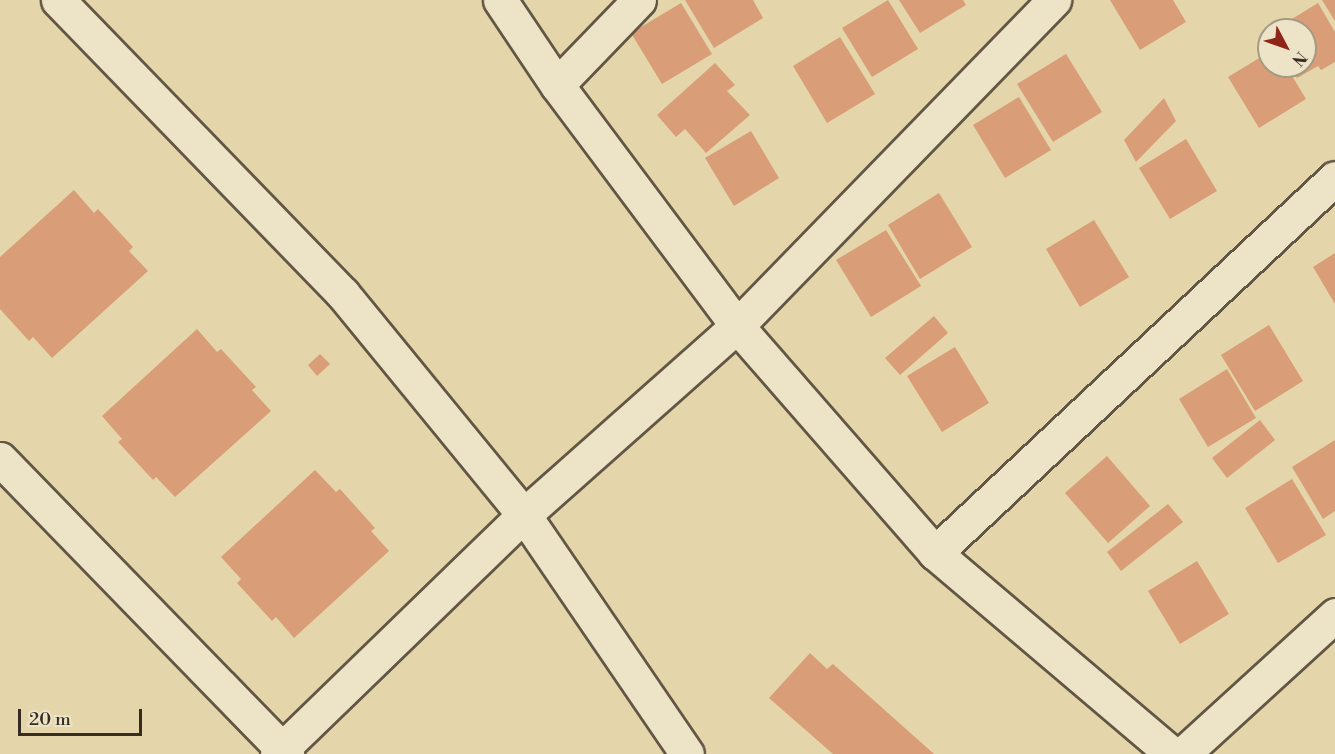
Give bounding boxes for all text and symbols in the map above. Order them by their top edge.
north arrow [1257,18,1317,78]
text: N [1287,47,1311,70]
scale bar [21,697,146,735]
text: 20 m [29,708,71,731]

